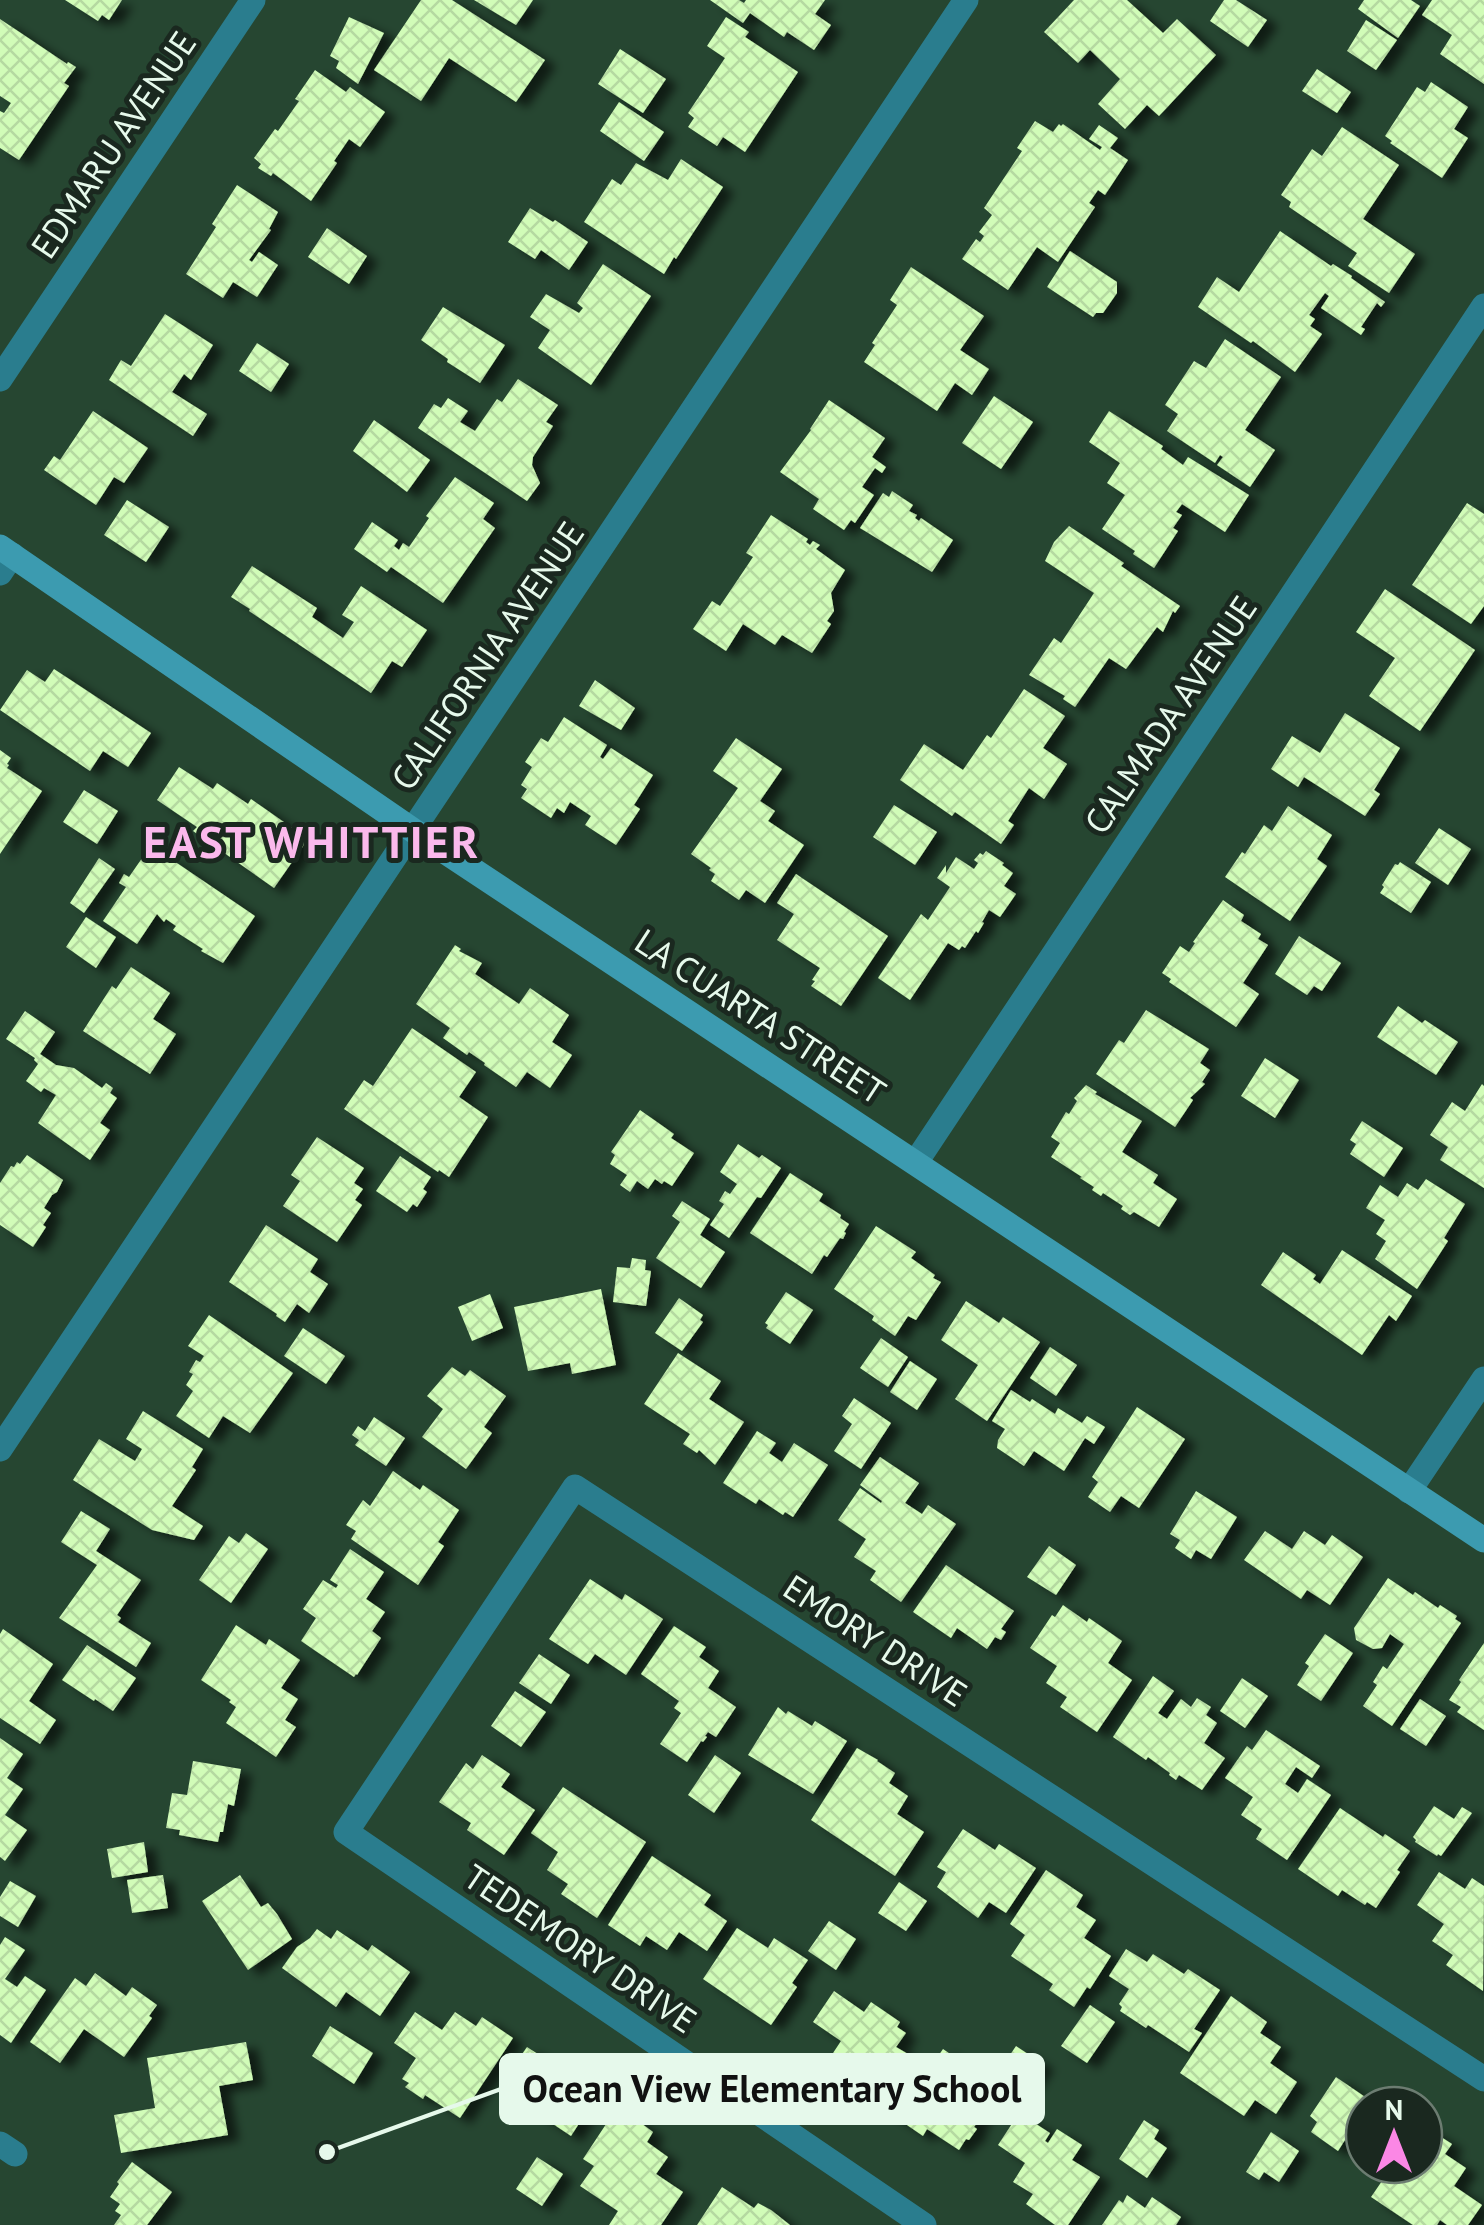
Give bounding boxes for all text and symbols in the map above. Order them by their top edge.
street label: EDMARU AVENUE [20,22,206,267]
street label: CALIFORNIA AVENUE [380,512,594,799]
street label: CALMADA AVENUE [1073,586,1267,842]
district label: EAST WHITTIER [143,812,481,870]
street label: LA CUARTA STREET [626,918,895,1114]
street label: EMORY DRIVE [775,1564,976,1717]
street label: TEDEMORY DRIVE [455,1853,706,2043]
callout: Ocean View Elementary School [501,2055,1043,2123]
text: Ocean View Elementary School [523,2063,1022,2112]
north arrow [1344,2085,1444,2185]
text: N [1385,2091,1403,2128]

